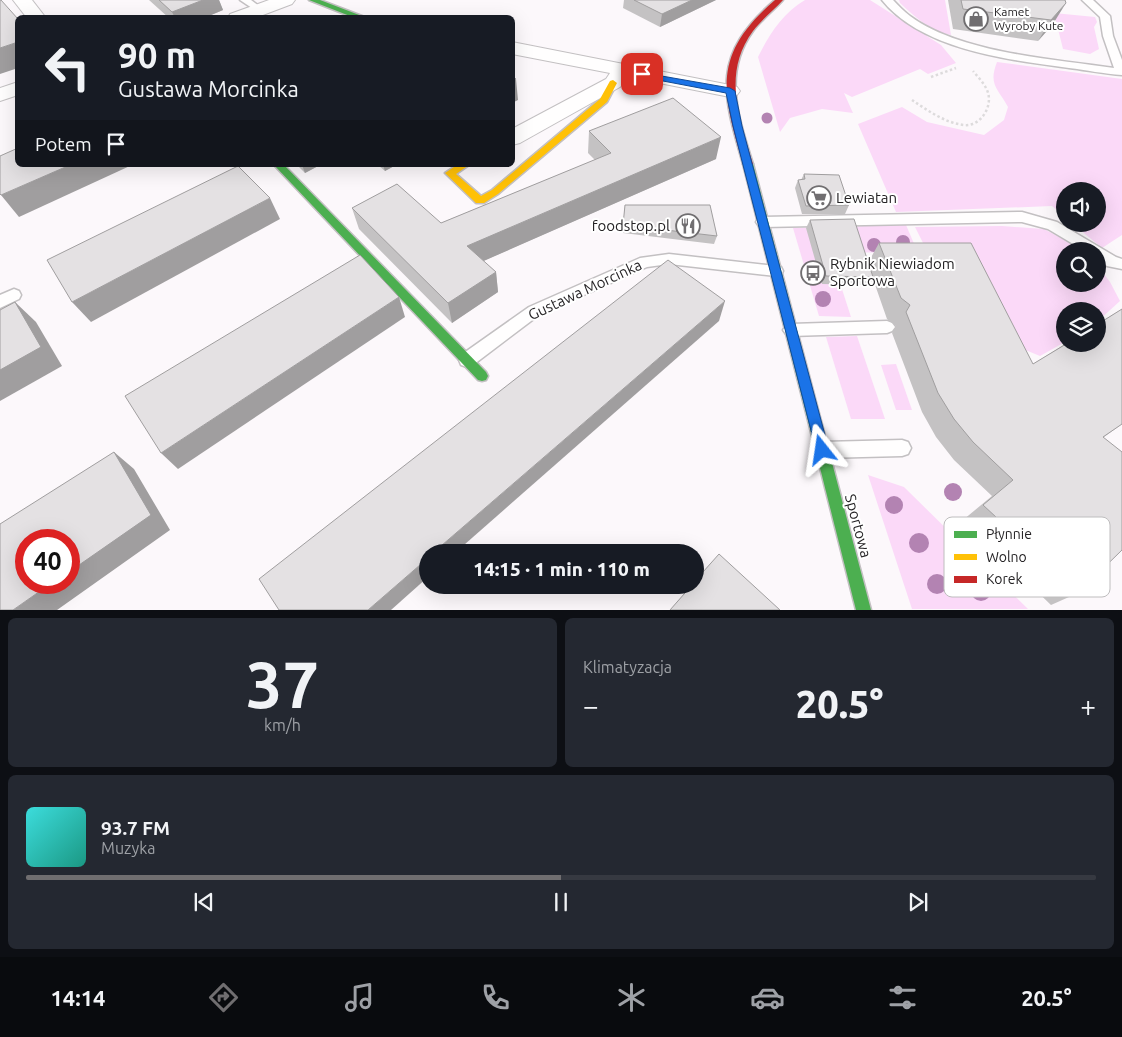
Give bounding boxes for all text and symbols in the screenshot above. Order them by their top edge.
place label: Kamet Wyroby Kute [994,5,1063,32]
shop icon: Kamet Wyroby Kute [963,6,989,32]
icon: left [35,35,100,100]
text: 90 m [118,35,196,75]
pin [621,53,663,95]
icon: arrive [628,60,656,88]
text: Gustawa Morcinka [118,76,299,101]
icon: arrive [102,130,130,158]
text: Potem [35,133,92,155]
map controls [1056,182,1106,352]
button: sound [1056,182,1106,232]
supermarket icon: Lewiatan [806,185,832,211]
place label: Lewiatan [836,189,897,206]
restaurant icon: foodstop.pl [675,213,701,239]
place label: foodstop.pl [592,217,670,234]
button: search [1056,242,1106,292]
place label: Rybnik Niewiadom Sportowa [830,255,955,289]
street label: Gustawa Morcinka [525,256,644,323]
bus stop icon: Rybnik Niewiadom Sportowa [800,260,826,286]
button: layers [1056,302,1106,352]
position arrow [795,423,847,475]
street label: Sportowa [842,492,875,559]
legend [944,517,1110,597]
text: Płynnie [986,526,1032,542]
speed limit sign: 40 [15,529,80,594]
text: Wolno [986,549,1027,565]
text: 14:15 · 1 min · 110 m [473,558,650,580]
text: Korek [986,571,1023,587]
text: 37 [246,647,319,720]
text: Klimatyzacja [583,658,672,676]
text: 20.5° [796,683,883,725]
text: − [583,690,599,721]
text: + [1080,690,1096,721]
text: km/h [264,716,301,734]
text: 93.7 FM [101,817,170,839]
text: Muzyka [101,839,155,857]
icon: previous [190,888,218,916]
icon: pause [547,888,575,916]
icon: next [904,888,932,916]
icon: directions [206,980,241,1015]
icon: music [342,980,377,1015]
icon: phone [478,980,513,1015]
icon: climate [614,980,649,1015]
icon: car [750,980,785,1015]
icon: filters [885,980,920,1015]
text: 14:14 [50,985,105,1010]
text: 20.5° [1021,985,1072,1010]

